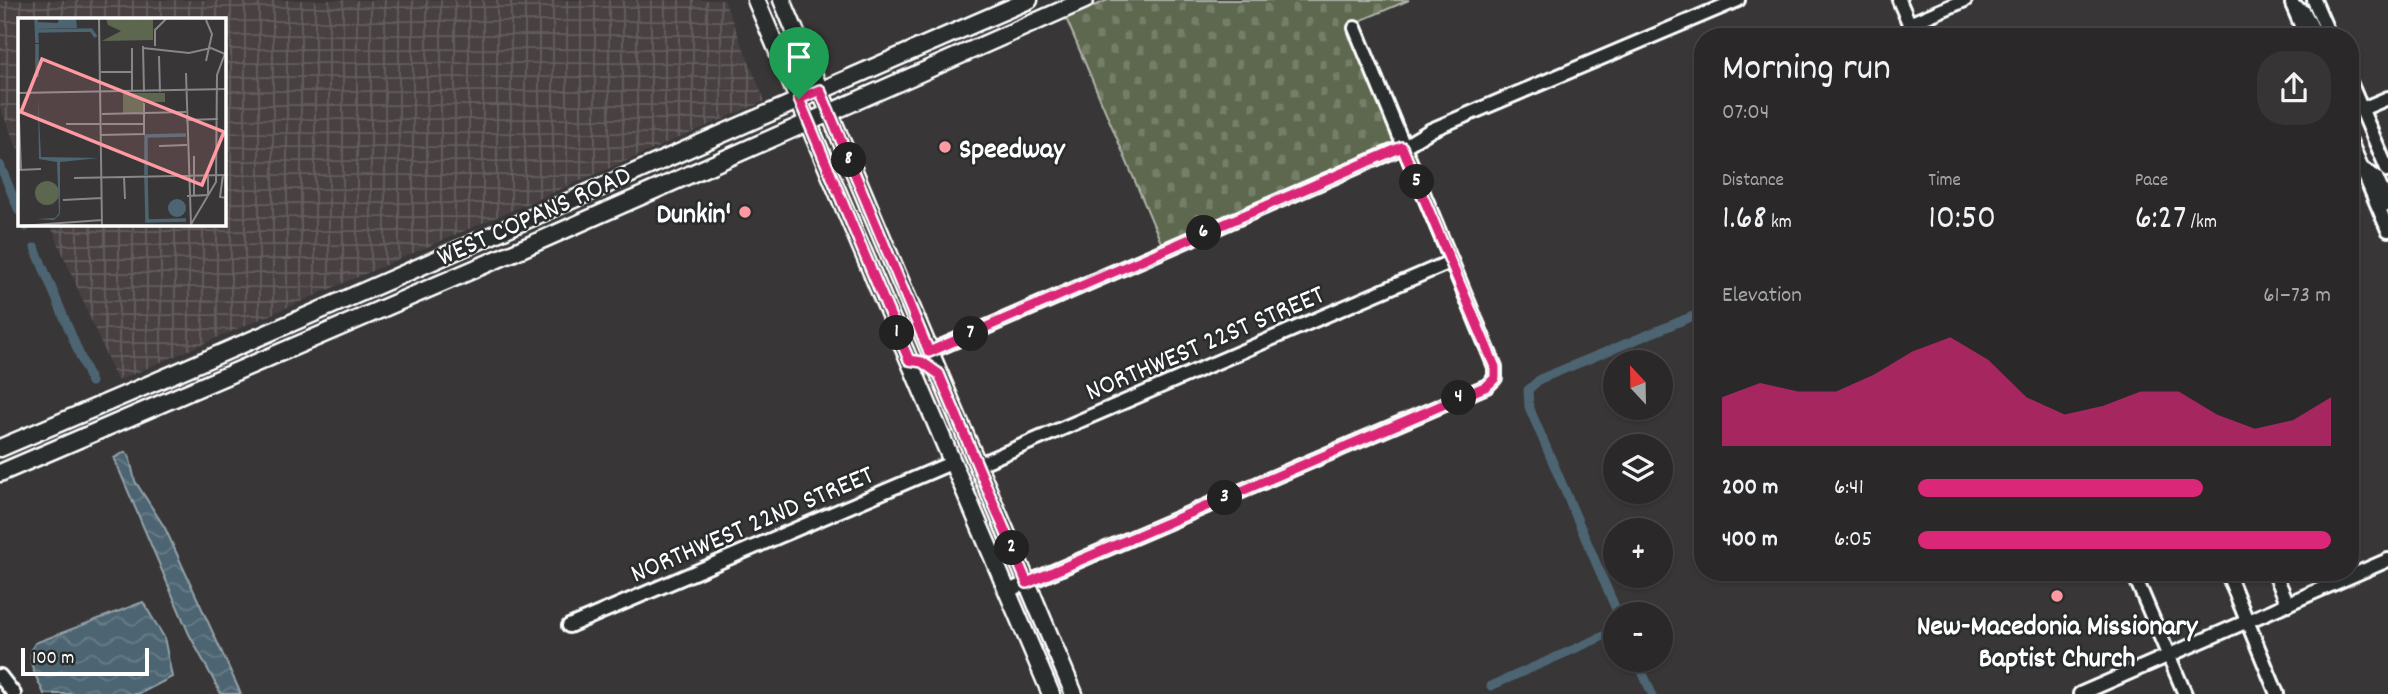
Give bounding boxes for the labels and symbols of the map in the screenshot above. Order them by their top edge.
inset map [18,18,226,226]
pin [769,27,829,99]
place label: Speedway [959,132,1066,172]
marker: Speedway [937,139,953,155]
pin: 8 [832,142,866,178]
street label: WEST COPANS ROAD [432,158,638,279]
pin: 5 [1400,164,1434,200]
place label: Dunkin' [656,197,731,237]
marker: Dunkin' [737,204,753,220]
pin: 6 [1186,216,1222,250]
street label: NORTHWEST 22ST STREET [1080,277,1332,414]
pin: 1 [880,316,914,350]
pin: 7 [954,316,988,352]
north arrow [1603,350,1673,420]
pin: 4 [1442,380,1476,416]
street label: NORTHWEST 22ND STREET [625,457,881,596]
pin: 3 [1208,480,1242,516]
pin: 2 [995,530,1030,566]
marker: New-Macedonia Missionary Baptist Church [2049,588,2065,604]
place label: New-Macedonia Missionary Baptist Church [1917,609,2199,681]
scale bar [21,645,149,677]

